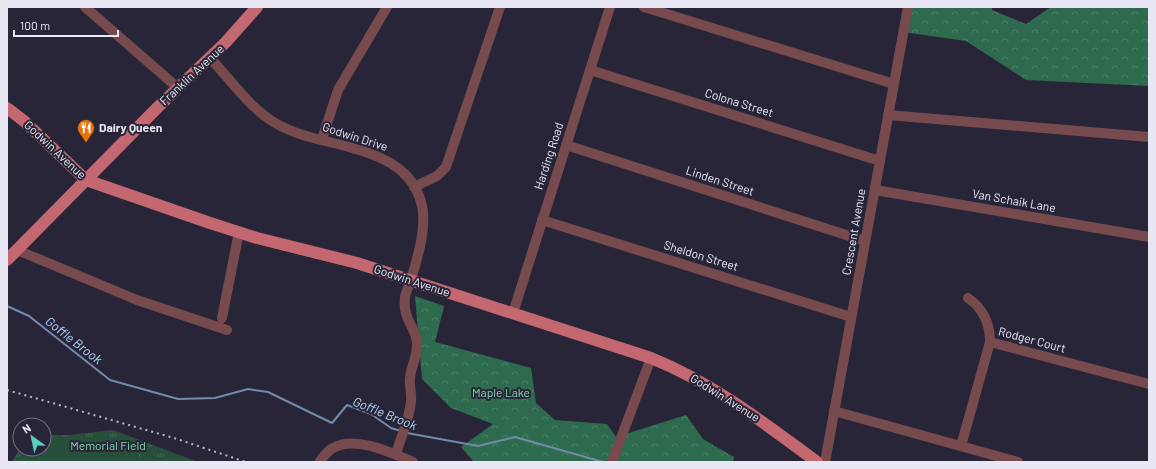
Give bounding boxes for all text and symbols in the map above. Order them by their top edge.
scale bar [14,12,118,38]
text: 100 m [20,18,50,32]
street label: Franklin Avenue [156,41,226,108]
street label: Colona Street [703,85,775,119]
street label: Godwin Avenue [22,117,89,181]
restaurant icon: Dairy Queen [76,118,96,143]
street label: Godwin Drive [321,119,390,153]
place label: Dairy Queen [99,120,162,134]
street label: Harding Road [531,120,565,191]
street label: Linden Street [684,162,756,198]
street label: Van Schaik Lane [971,186,1057,214]
street label: Crescent Avenue [839,187,868,276]
street label: Sheldon Street [662,237,740,273]
street label: Godwin Avenue [373,261,452,299]
water label: Goffle Brook [42,313,106,368]
street label: Rodger Court [997,323,1067,355]
street label: Godwin Avenue [688,370,763,424]
park label: Maple Lake [472,385,530,399]
water label: Goffle Brook [351,393,420,433]
north arrow [12,417,52,457]
text: N [20,421,33,436]
park label: Memorial Field [70,438,146,452]

